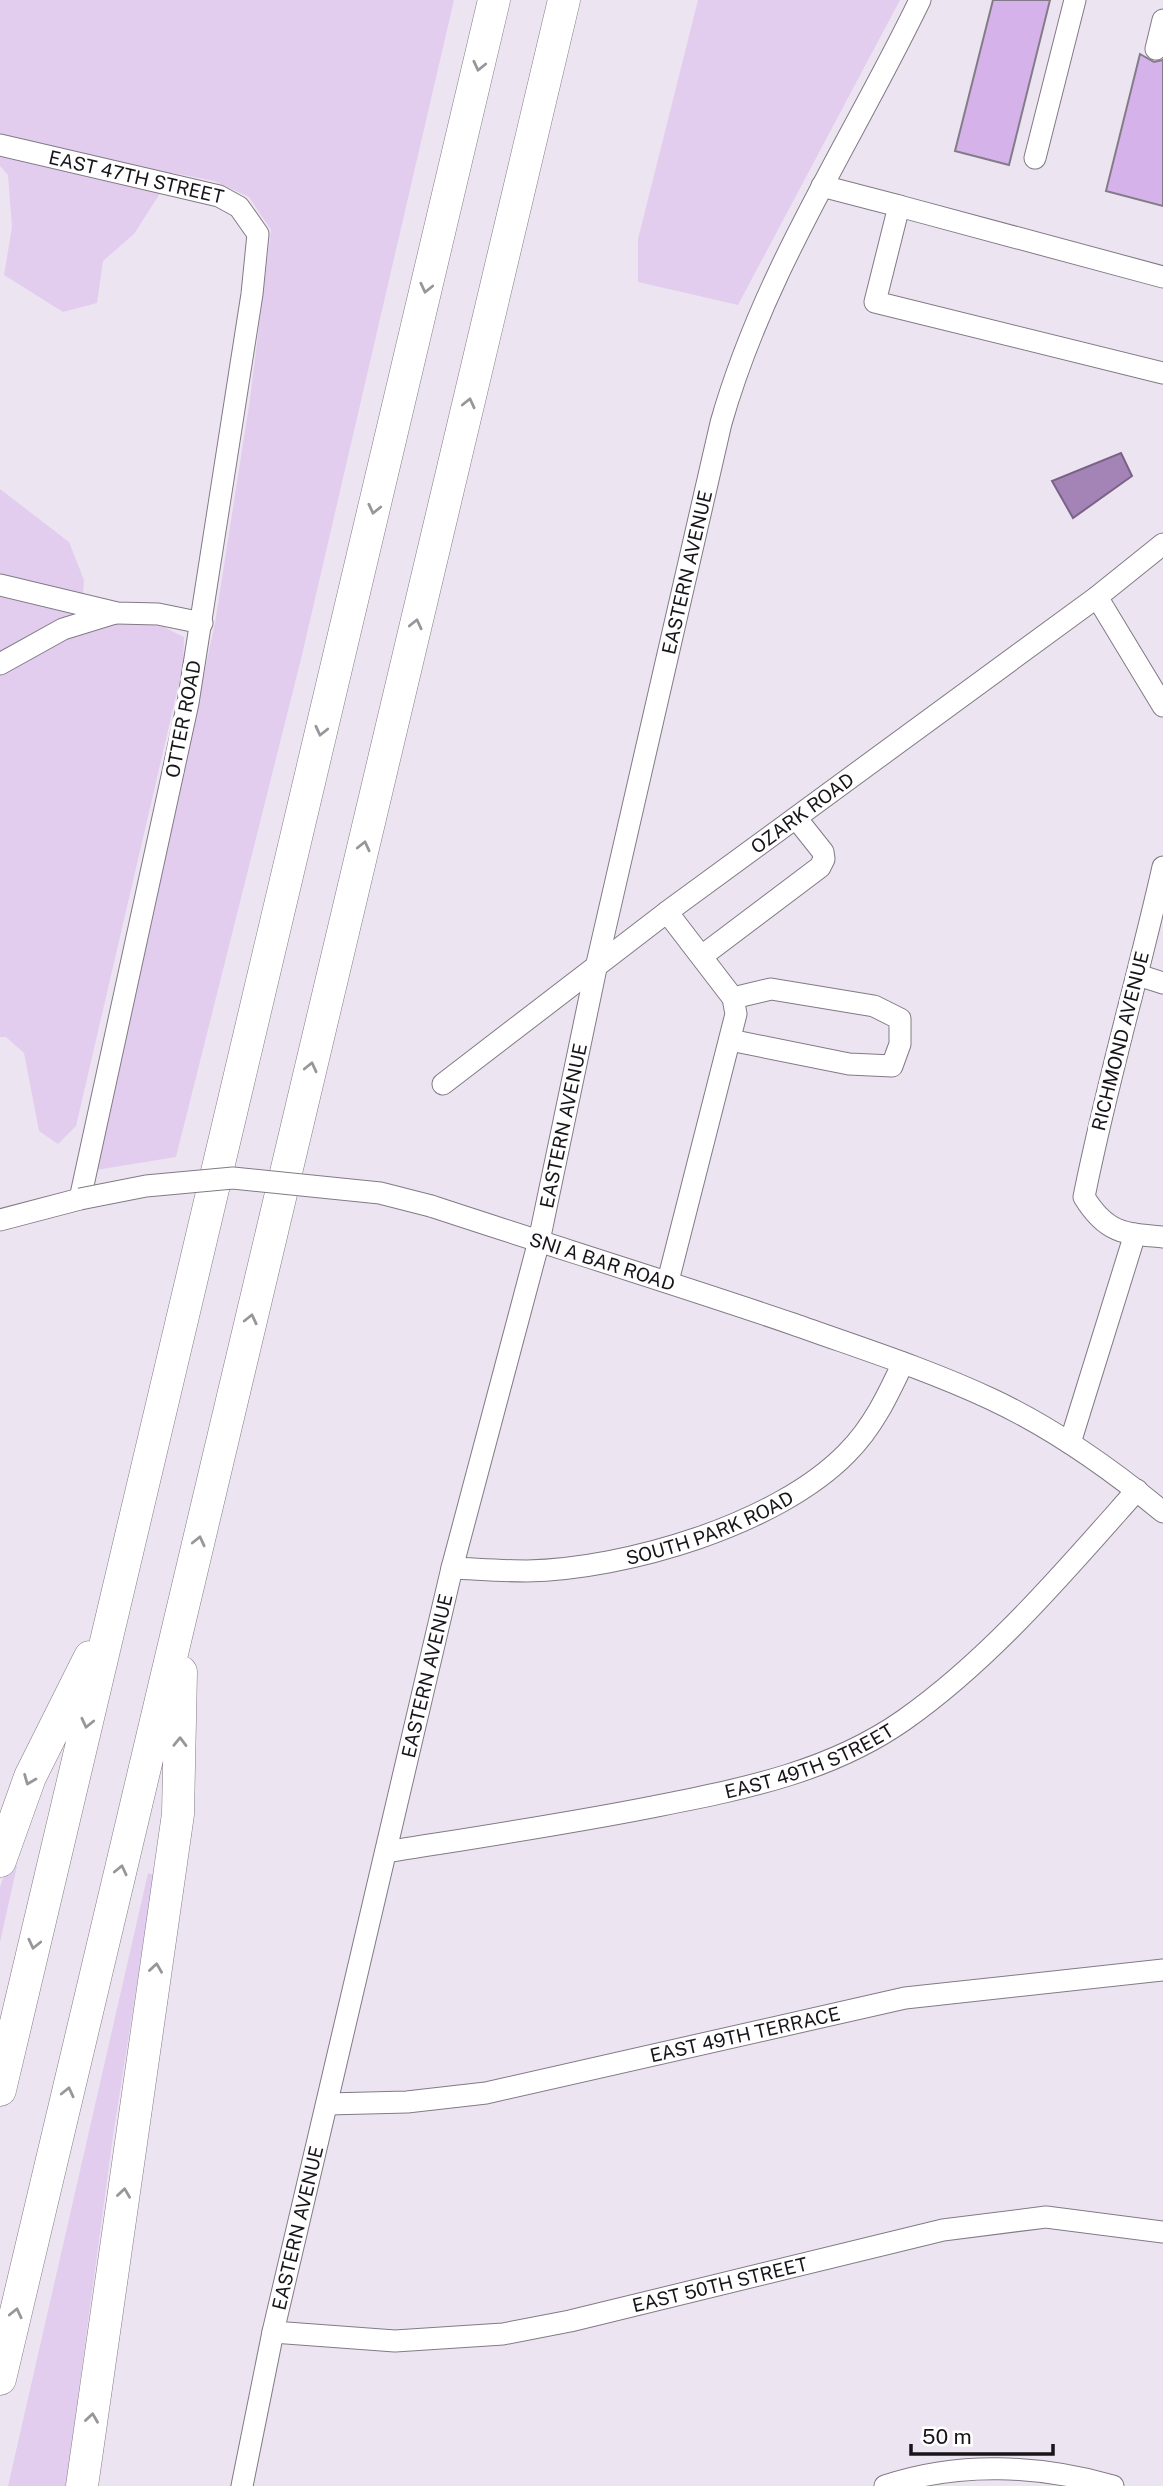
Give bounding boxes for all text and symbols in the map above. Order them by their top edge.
one-way arrow [472,60,487,72]
street label: EAST 47TH STREET [47,146,226,208]
one-way arrow [420,282,434,294]
one-way arrow [461,397,475,409]
street label: EASTERN AVENUE [657,488,716,657]
one-way arrow [368,503,382,515]
one-way arrow [408,618,423,630]
street label: OTTER ROAD [161,658,205,780]
one-way arrow [315,725,330,737]
street label: OZARK ROAD [746,768,858,858]
one-way arrow [356,840,370,852]
street label: RICHMOND AVENUE [1087,949,1153,1133]
street label: EASTERN AVENUE [535,1041,591,1210]
one-way arrow [303,1061,318,1073]
street label: SNI A BAR ROAD [527,1228,678,1295]
one-way arrow [243,1314,258,1326]
street label: SOUTH PARK ROAD [624,1486,797,1569]
one-way arrow [191,1535,205,1547]
street label: EASTERN AVENUE [397,1592,457,1760]
one-way arrow [81,1717,95,1729]
street label: EAST 49TH STREET [722,1719,898,1803]
one-way arrow [172,1736,187,1747]
one-way arrow [24,1773,38,1785]
one-way arrow [112,1864,127,1876]
one-way arrow [28,1938,43,1950]
one-way arrow [148,1962,163,1974]
street label: EAST 49TH TERRACE [648,2002,842,2067]
one-way arrow [60,2086,74,2098]
street label: EASTERN AVENUE [268,2144,327,2312]
one-way arrow [116,2187,131,2199]
street label: EAST 50TH STREET [630,2253,810,2316]
one-way arrow [8,2307,22,2319]
scale bar [911,2412,1053,2456]
one-way arrow [84,2413,99,2424]
text: 50 m [922,2424,972,2449]

